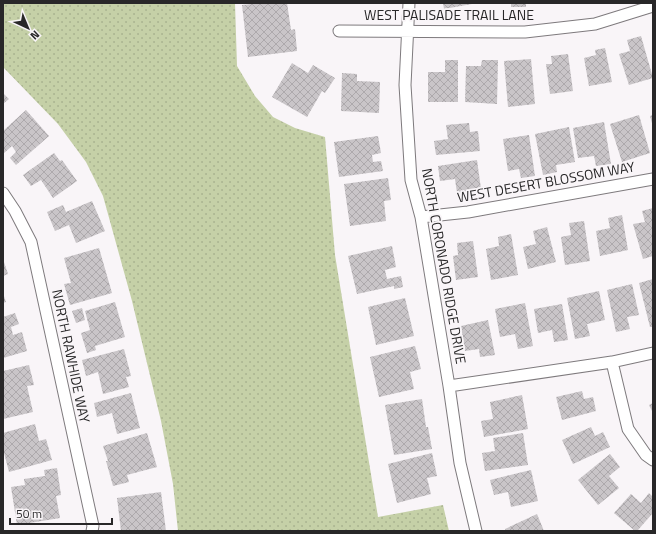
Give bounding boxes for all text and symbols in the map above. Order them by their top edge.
street label: WEST PALISADE TRAIL LANE [364,4,534,25]
north arrow [8,8,48,48]
text: N [27,27,43,44]
street label: WEST DESERT BLOSSOM WAY [455,155,637,207]
street label: NORTH CORONADO RIDGE DRIVE [417,166,472,366]
street label: NORTH RAWHIDE WAY [47,287,96,425]
scale bar [10,500,112,526]
text: 50 m [16,504,42,523]

